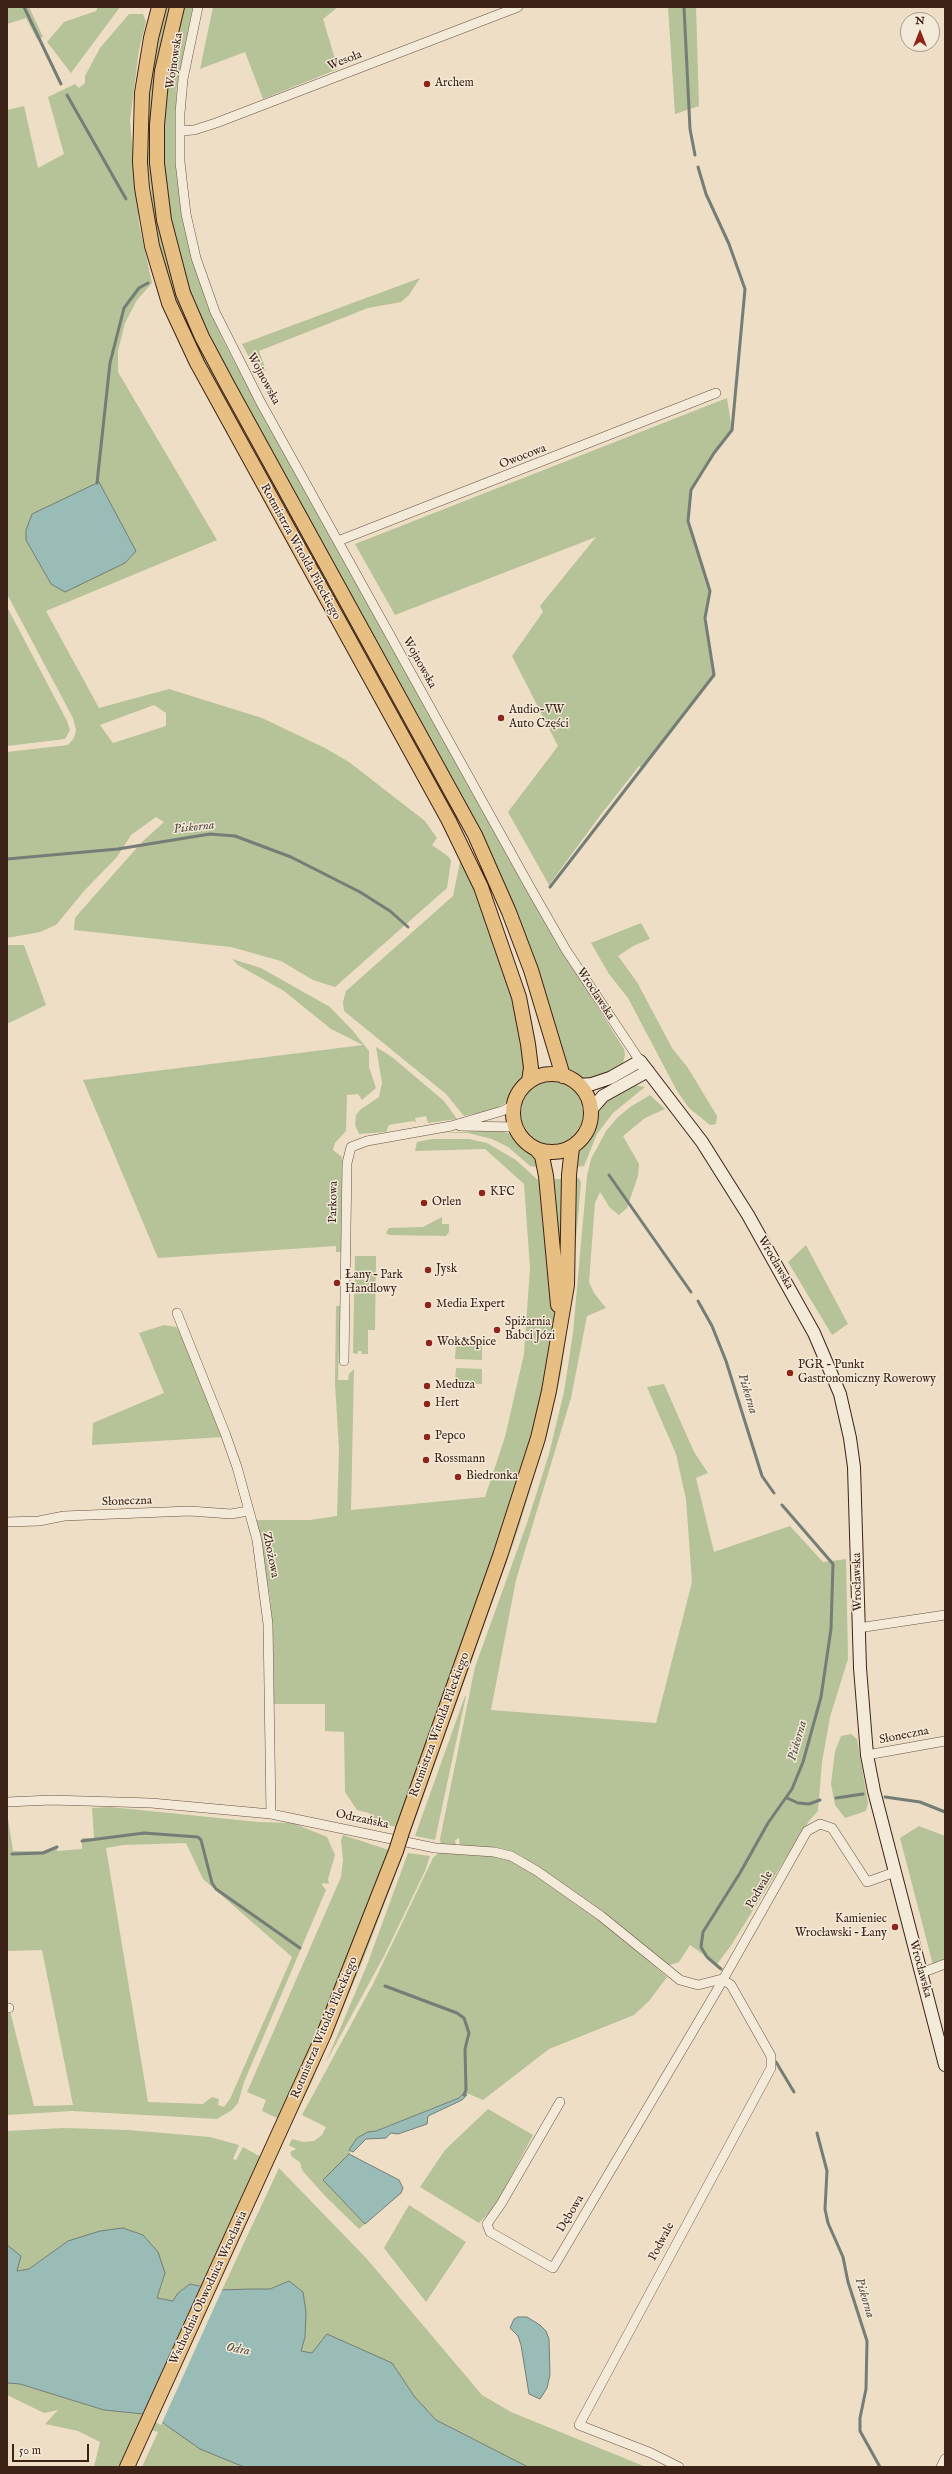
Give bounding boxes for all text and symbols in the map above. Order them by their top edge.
north arrow [900,12,940,52]
text: N [915,14,925,28]
street label: Wojnowska [163,32,187,90]
street label: Wesoła [326,48,364,74]
place label: Archem [435,77,474,91]
marker: Archem [422,79,432,89]
street label: Wojnowska [243,351,283,407]
street label: Owocowa [498,442,548,472]
street label: Rotmistrza Witolda Pileckiego [257,482,343,622]
street label: Wojnowska [399,635,439,691]
place label: Audio-VW Auto Części [509,704,569,732]
marker: Audio-VW Auto Części [496,713,506,723]
water label: Piskorna [173,818,215,838]
street label: Wrocławska [573,965,617,1023]
street label: Parkowa [326,1181,342,1223]
place label: KFC [490,1186,515,1200]
marker: KFC [477,1188,487,1198]
place label: Orlen [432,1196,461,1210]
marker: Orlen [419,1198,429,1208]
street label: Wrocławska [754,1234,796,1292]
place label: Jysk [436,1263,457,1277]
marker: Jysk [423,1265,433,1275]
place label: Łany – Park Handlowy [345,1269,403,1297]
marker: Łany – Park Handlowy [332,1278,342,1288]
place label: Media Expert [436,1298,505,1312]
marker: Media Expert [423,1300,433,1310]
place label: Spiżarnia Babci Józi [505,1316,555,1344]
marker: Spiżarnia Babci Józi [492,1325,502,1335]
place label: Wok&Spice [437,1336,496,1350]
marker: Wok&Spice [424,1338,434,1348]
place label: PGR - Punkt Gastronomiczny Rowerowy [798,1359,936,1387]
marker: PGR - Punkt Gastronomiczny Rowerowy [785,1368,795,1378]
water label: Piskorna [734,1372,760,1416]
place label: Meduza [435,1379,475,1393]
marker: Meduza [422,1381,432,1391]
place label: Hert [435,1397,459,1411]
marker: Hert [422,1399,432,1409]
place label: Pepco [435,1430,465,1444]
marker: Pepco [422,1432,432,1442]
place label: Rossmann [434,1453,485,1467]
marker: Rossmann [421,1455,431,1465]
place label: Biedronka [466,1470,518,1484]
marker: Biedronka [453,1472,463,1482]
street label: Słoneczna [102,1494,152,1510]
street label: Zbożowa [259,1531,281,1579]
street label: Wrocławska [850,1552,866,1612]
street label: Rotmistrza Witolda Pileckiego [407,1651,473,1799]
water label: Piskorna [785,1719,811,1763]
street label: Słoneczna [878,1724,930,1748]
street label: Odrzańska [334,1807,390,1833]
street label: Podwale [743,1869,777,1911]
place label: Kamieniec Wrocławski – Łany [795,1913,887,1941]
marker: Kamieniec Wrocławski – Łany [890,1922,900,1932]
street label: Wrocławska [905,1939,935,1999]
street label: Rotmistrza Witolda Pileckiego [289,1955,361,2101]
street label: Dębowa [554,2193,588,2235]
street label: Wschodnia Obwodnica Wrocławia [167,2209,251,2367]
street label: Podwale [646,2220,678,2264]
water label: Piskorna [851,2276,877,2320]
water label: Odra [225,2340,251,2360]
scale bar [14,2436,91,2462]
text: 50 m [19,2443,41,2458]

